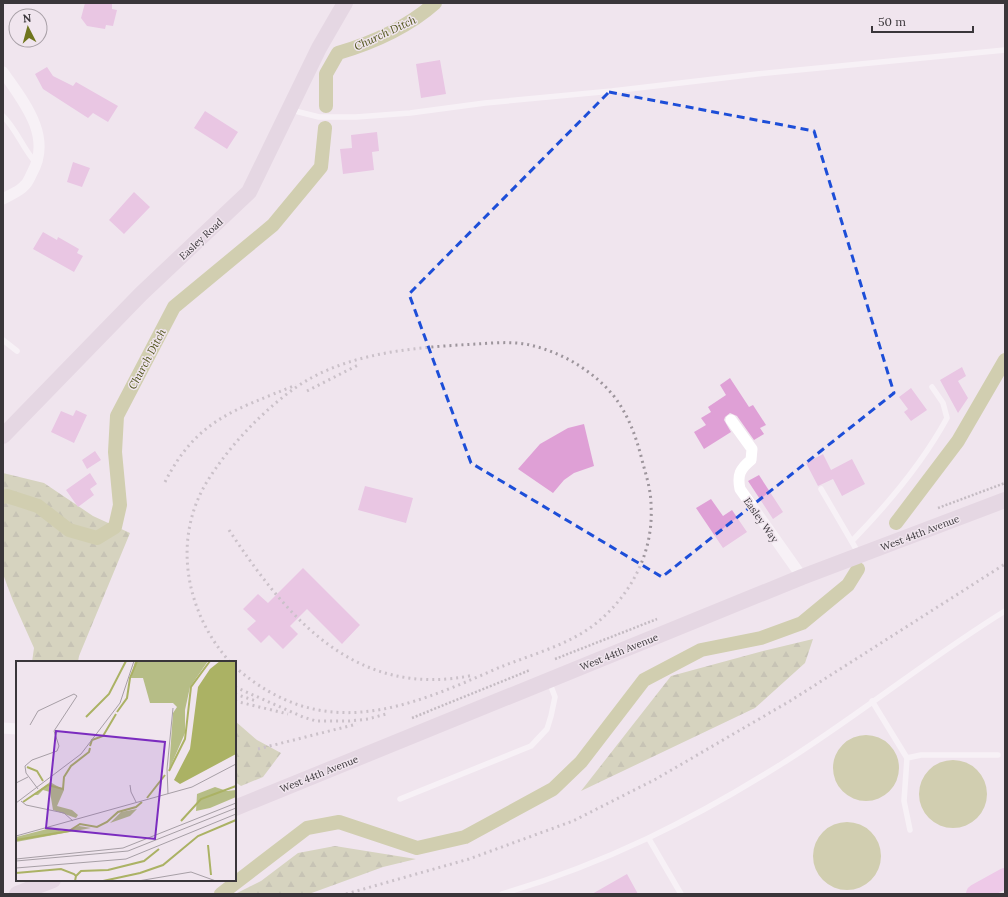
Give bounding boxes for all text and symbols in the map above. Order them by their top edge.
north arrow [8,8,48,48]
scale bar [872,8,973,34]
text: N [22,11,32,25]
water label: Church Ditch [352,12,419,53]
text: 50 m [878,14,906,29]
street label: Easley Road [176,215,226,263]
water label: Church Ditch [125,326,169,392]
street label: Easley Way [741,495,782,546]
street label: West 44th Avenue [879,512,962,554]
street label: West 44th Avenue [578,630,661,674]
inset map [16,661,236,881]
street label: West 44th Avenue [278,752,361,796]

